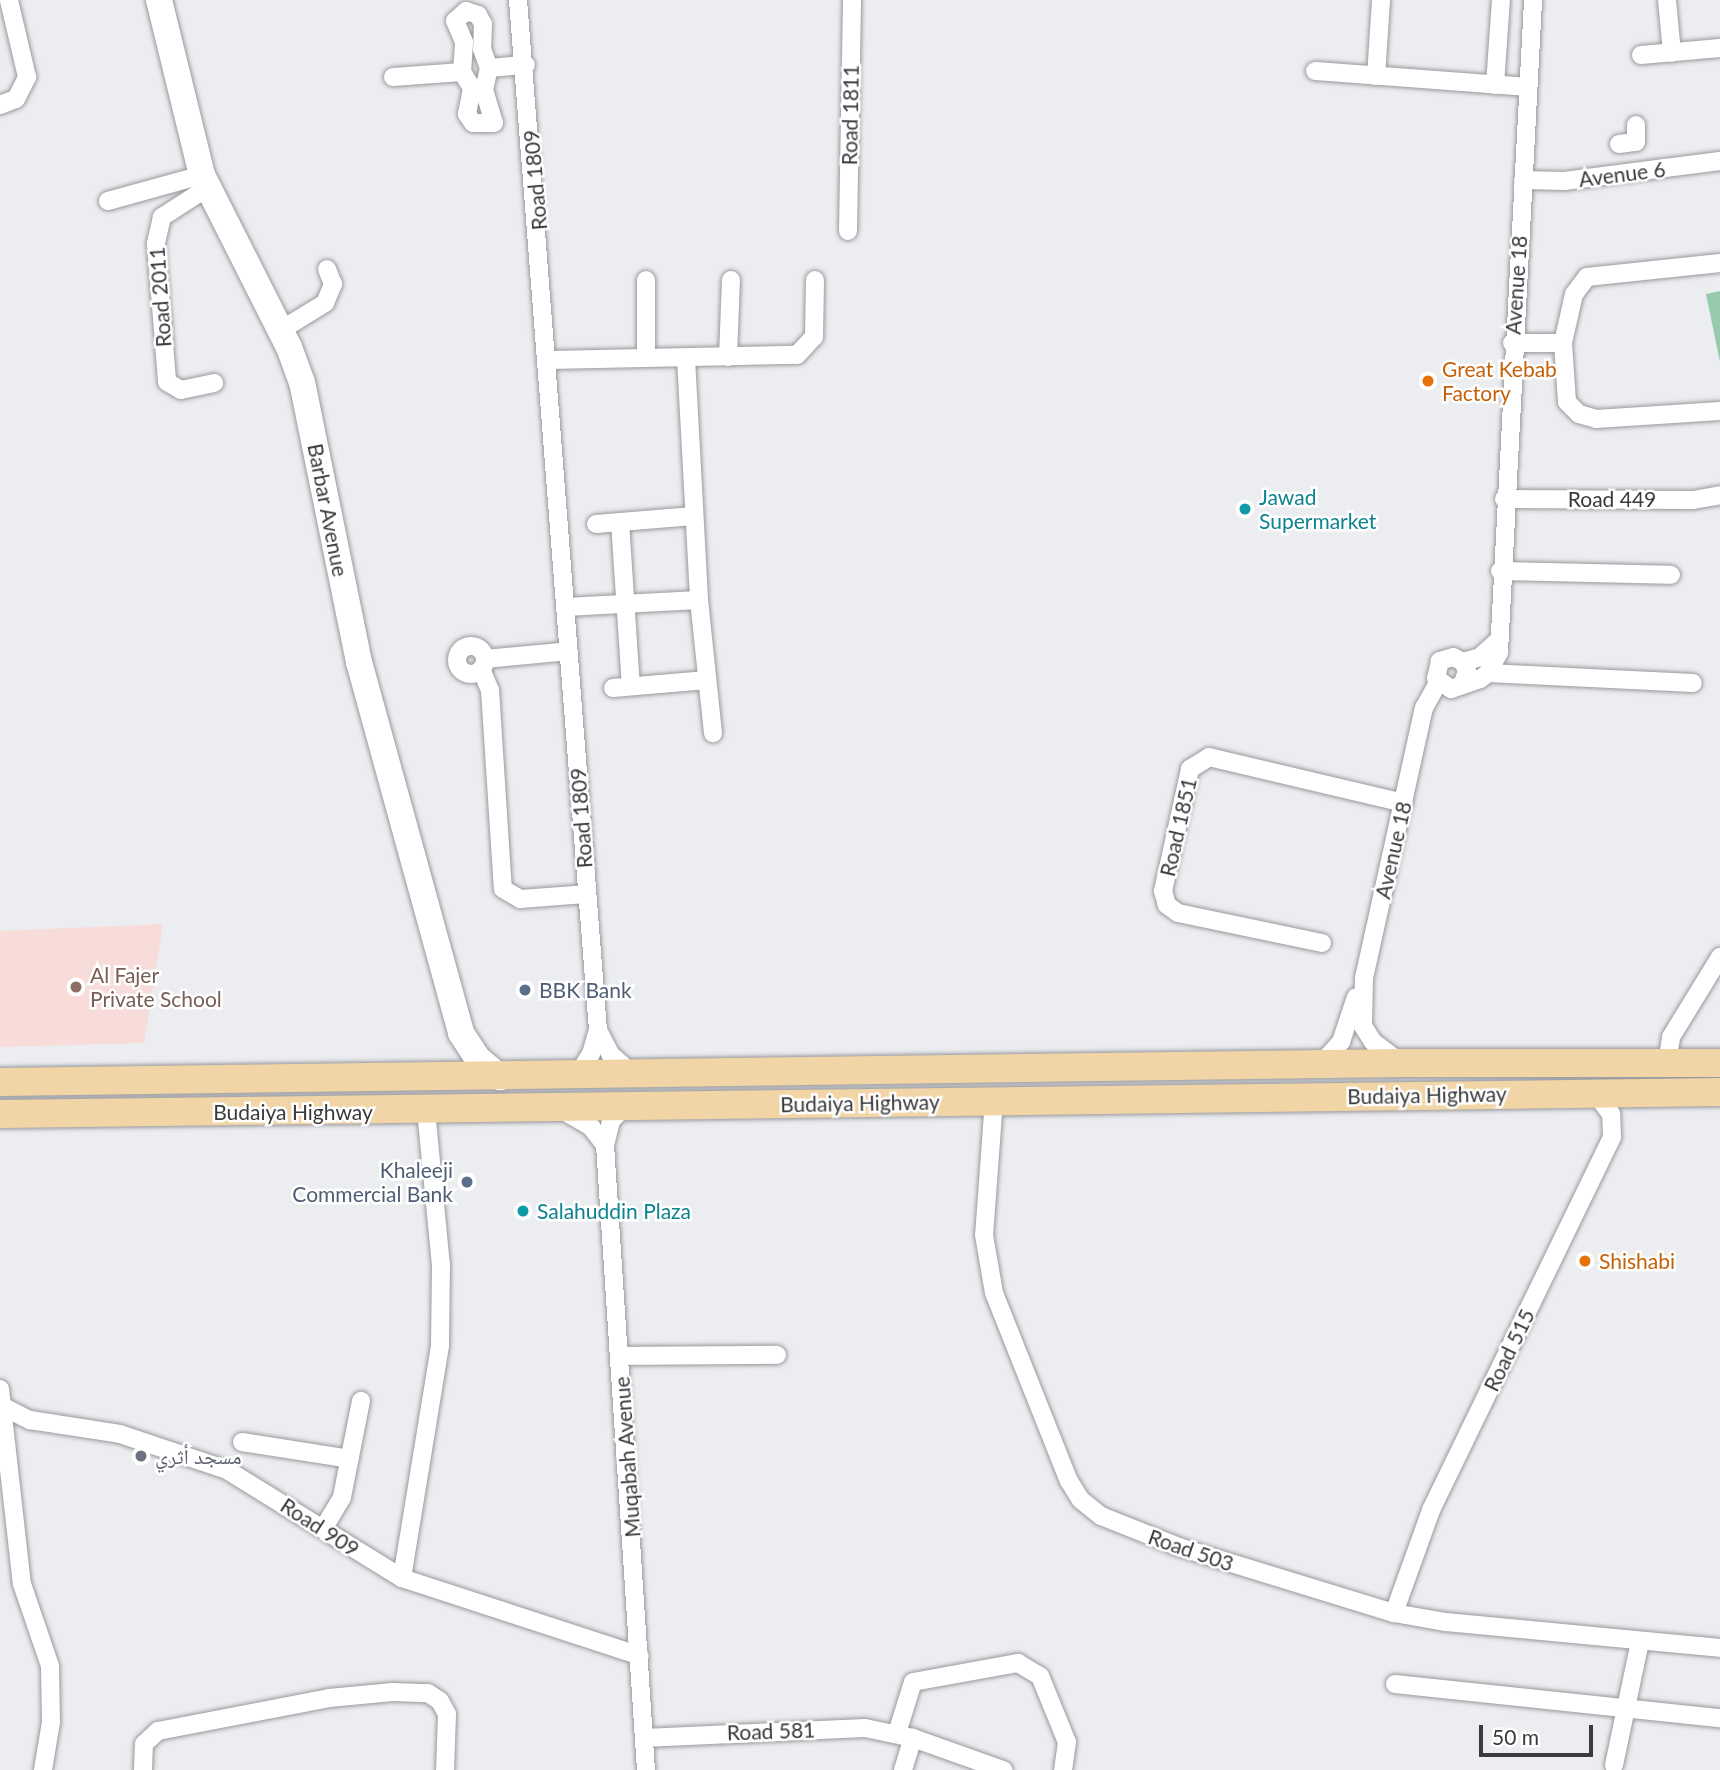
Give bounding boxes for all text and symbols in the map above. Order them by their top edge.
street label: Road 1811 [837,64,863,166]
street label: Road 1809 [518,129,552,231]
street label: Avenue 6 [1577,156,1667,192]
street label: Avenue 18 [1500,235,1532,335]
street label: Road 2011 [144,246,176,348]
place label: Great Kebab Factory [1442,356,1557,406]
marker: Great Kebab Factory [1420,373,1436,389]
street label: Barbar Avenue [303,441,353,579]
place label: Jawad Supermarket [1259,484,1376,534]
street label: Road 449 [1568,486,1656,512]
marker: Jawad Supermarket [1237,501,1253,517]
street label: Road 1809 [565,767,597,869]
street label: Road 1851 [1154,775,1202,879]
street label: Avenue 18 [1370,799,1416,901]
place label: Al Fajer Private School [90,962,222,1012]
place label: BBK Bank [539,977,632,1003]
marker: Al Fajer Private School [68,979,84,995]
marker: BBK Bank [517,982,533,998]
street label: Budaiya Highway [1347,1081,1507,1109]
street label: Budaiya Highway [780,1089,940,1117]
street label: Budaiya Highway [213,1099,373,1125]
place label: Khaleeji Commercial Bank [292,1157,453,1207]
marker: Khaleeji Commercial Bank [459,1174,475,1190]
place label: Salahuddin Plaza [537,1198,691,1224]
marker: Salahuddin Plaza [515,1203,531,1219]
place label: Shishabi [1599,1248,1675,1274]
marker: Shishabi [1577,1253,1593,1269]
street label: Road 515 [1478,1305,1540,1395]
street label: Muqabah Avenue [609,1375,645,1539]
place label: مسجد أثري [155,1443,241,1469]
marker: مسجد أثري [133,1448,149,1464]
street label: Road 909 [276,1492,364,1562]
street label: Road 503 [1145,1524,1237,1576]
scale bar [1482,1710,1596,1754]
street label: Road 581 [726,1717,816,1745]
text: 50 m [1492,1724,1539,1749]

